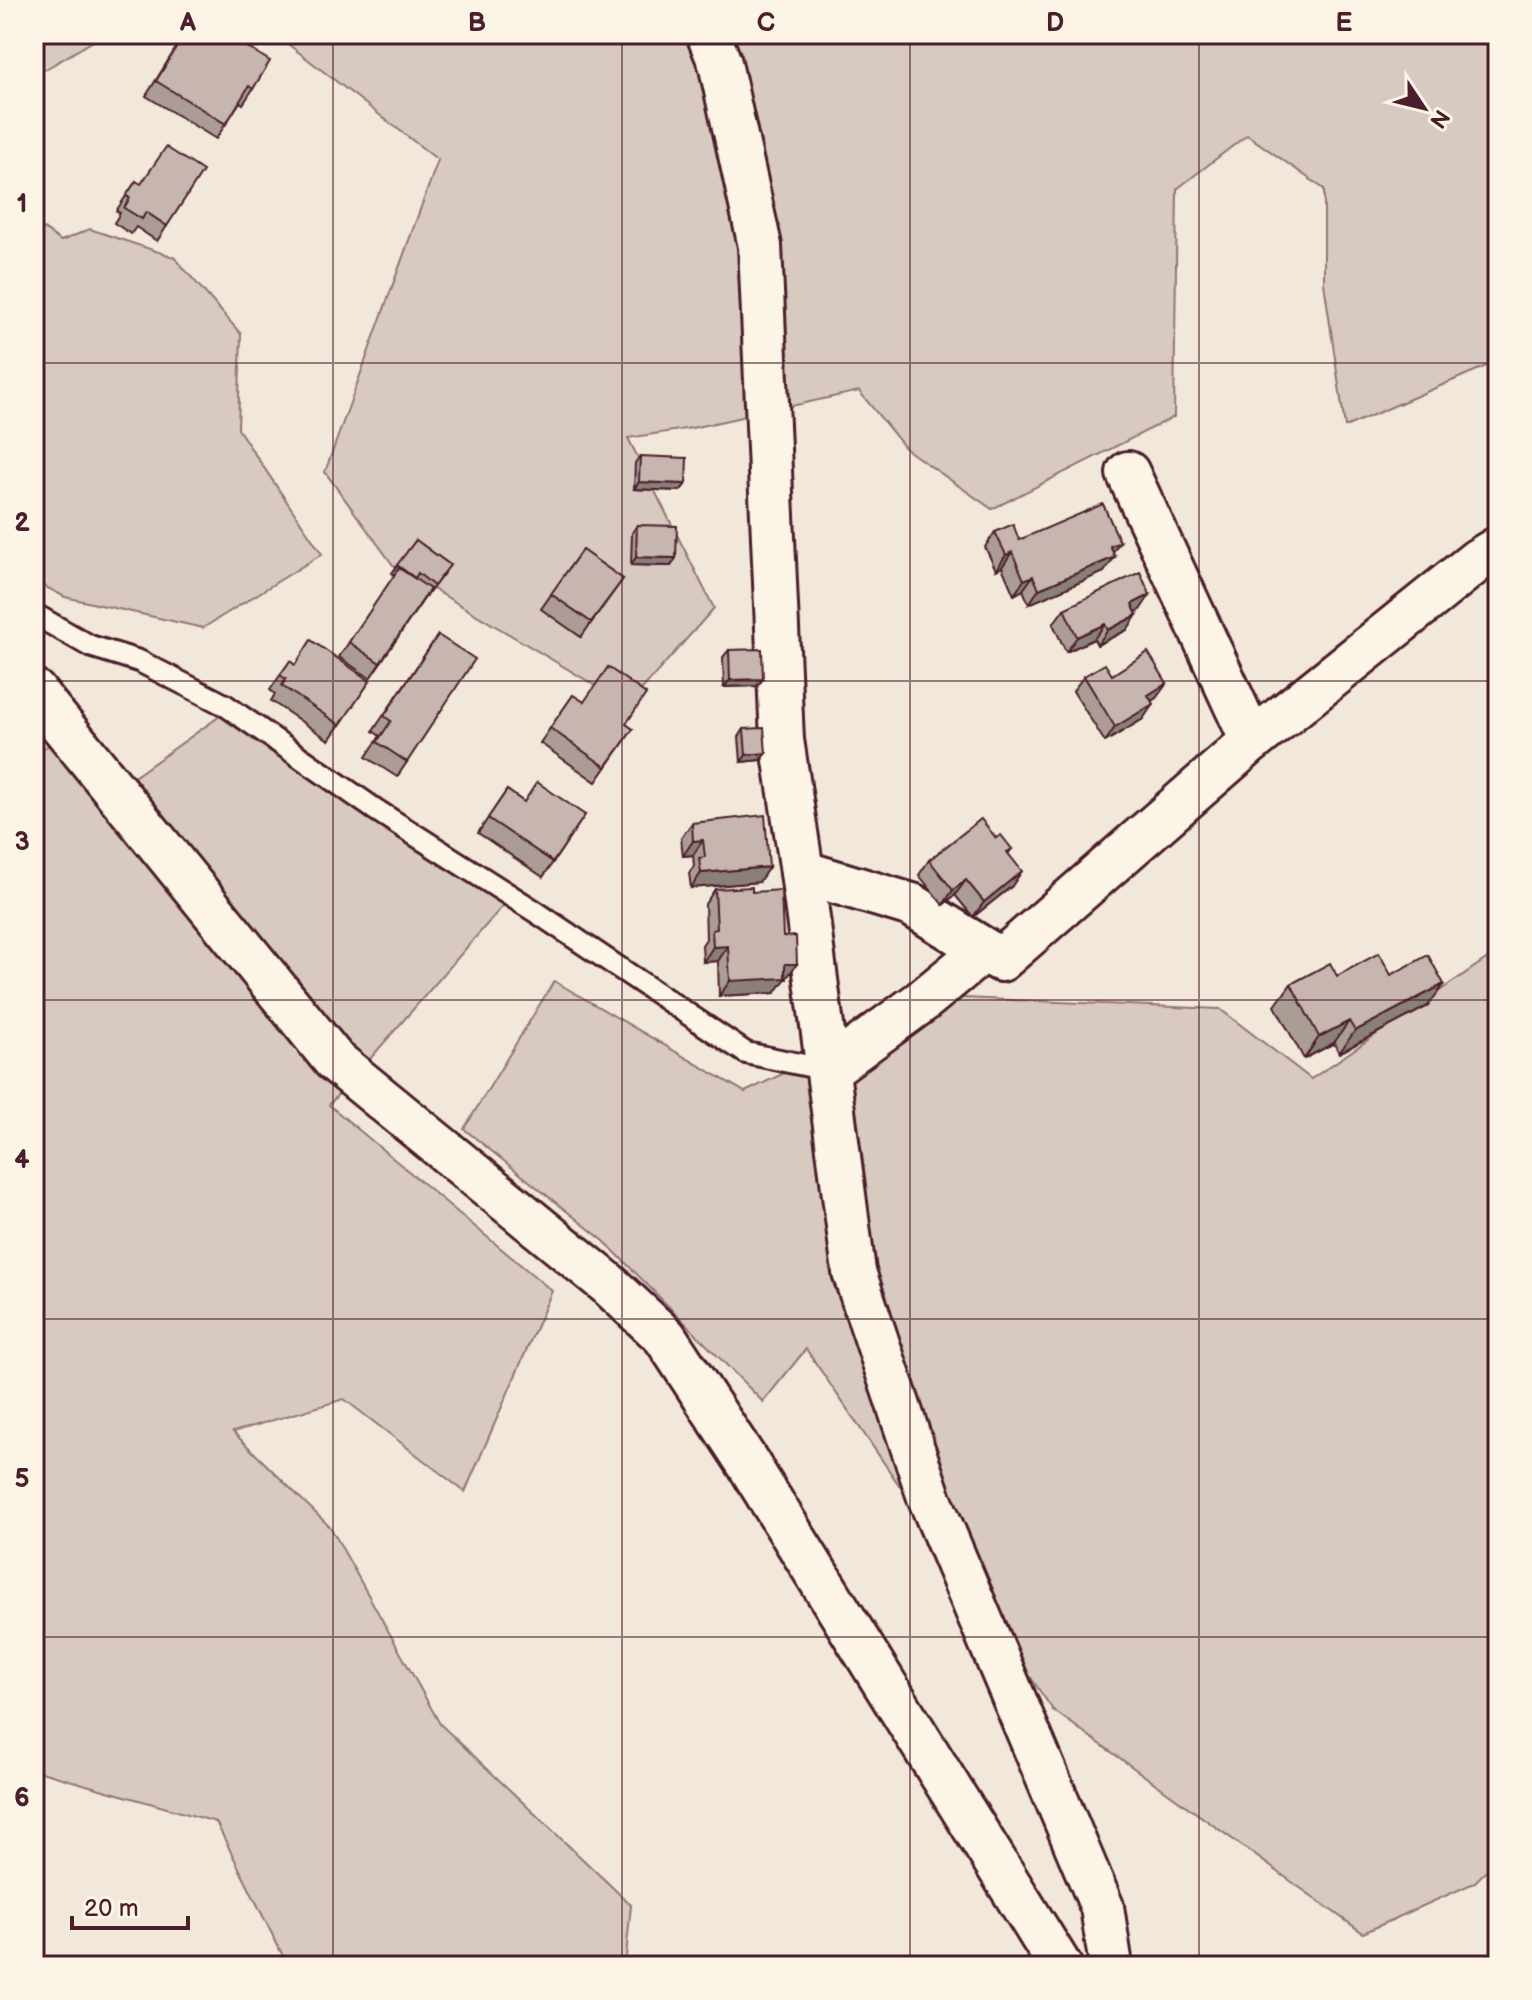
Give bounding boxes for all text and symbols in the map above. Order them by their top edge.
text: A [179,8,196,39]
text: B [468,8,486,39]
text: C [757,8,775,39]
text: D [1046,8,1064,39]
text: E [1336,8,1353,39]
north arrow [1384,68,1464,148]
text: N [1423,104,1455,133]
text: 1 [17,189,27,220]
text: 2 [14,508,30,539]
text: 3 [14,827,30,858]
text: 4 [14,1145,30,1176]
text: 5 [14,1464,30,1495]
text: 6 [14,1783,30,1814]
scale bar [72,1880,188,1930]
text: 20 m [84,1894,139,1923]

